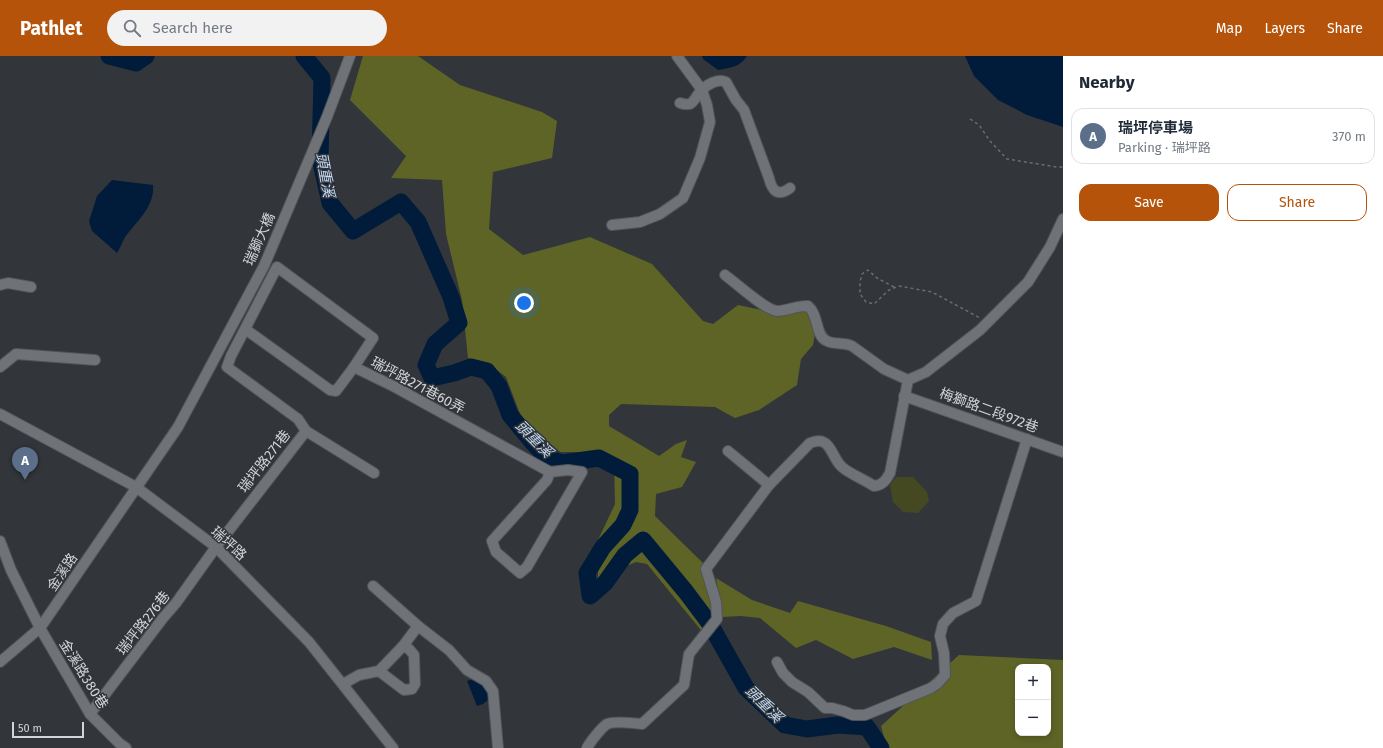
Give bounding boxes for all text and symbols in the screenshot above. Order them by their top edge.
search box [107,10,387,46]
text: Pathlet [20,17,83,40]
icon: search [121,17,143,39]
text: Search here [153,19,233,37]
text: Map [1216,20,1242,37]
text: Layers [1264,20,1305,37]
text: Share [1327,20,1363,37]
text: Nearby [1079,72,1134,93]
text: 瑞坪停車場 [1118,119,1193,137]
text: A [1089,129,1097,144]
text: 370 m [1332,129,1366,144]
text: Parking · 瑞坪路 [1118,140,1211,155]
water label: 頭重溪 [312,151,338,201]
button: Save [1079,184,1219,221]
button: Share [1227,184,1367,221]
street label: 瑞獅大橋 [240,210,279,268]
your location [514,293,534,313]
street label: 瑞坪路271巷60弄 [368,354,468,417]
street label: 梅獅路二段972巷 [937,385,1041,436]
water label: 頭重溪 [512,417,558,463]
street label: 瑞坪路271巷 [235,427,294,496]
pin: A [12,447,38,480]
street label: 瑞坪路 [207,523,250,564]
street label: 金溪路 [44,550,81,594]
street label: 瑞坪路276巷 [113,588,174,659]
street label: 金溪路380巷 [56,636,112,712]
map controls [1015,664,1051,736]
button: + [1015,664,1051,700]
water label: 頭重溪 [742,682,788,728]
button: − [1015,700,1051,736]
scale bar [12,720,84,739]
text: 50 m [18,722,42,735]

